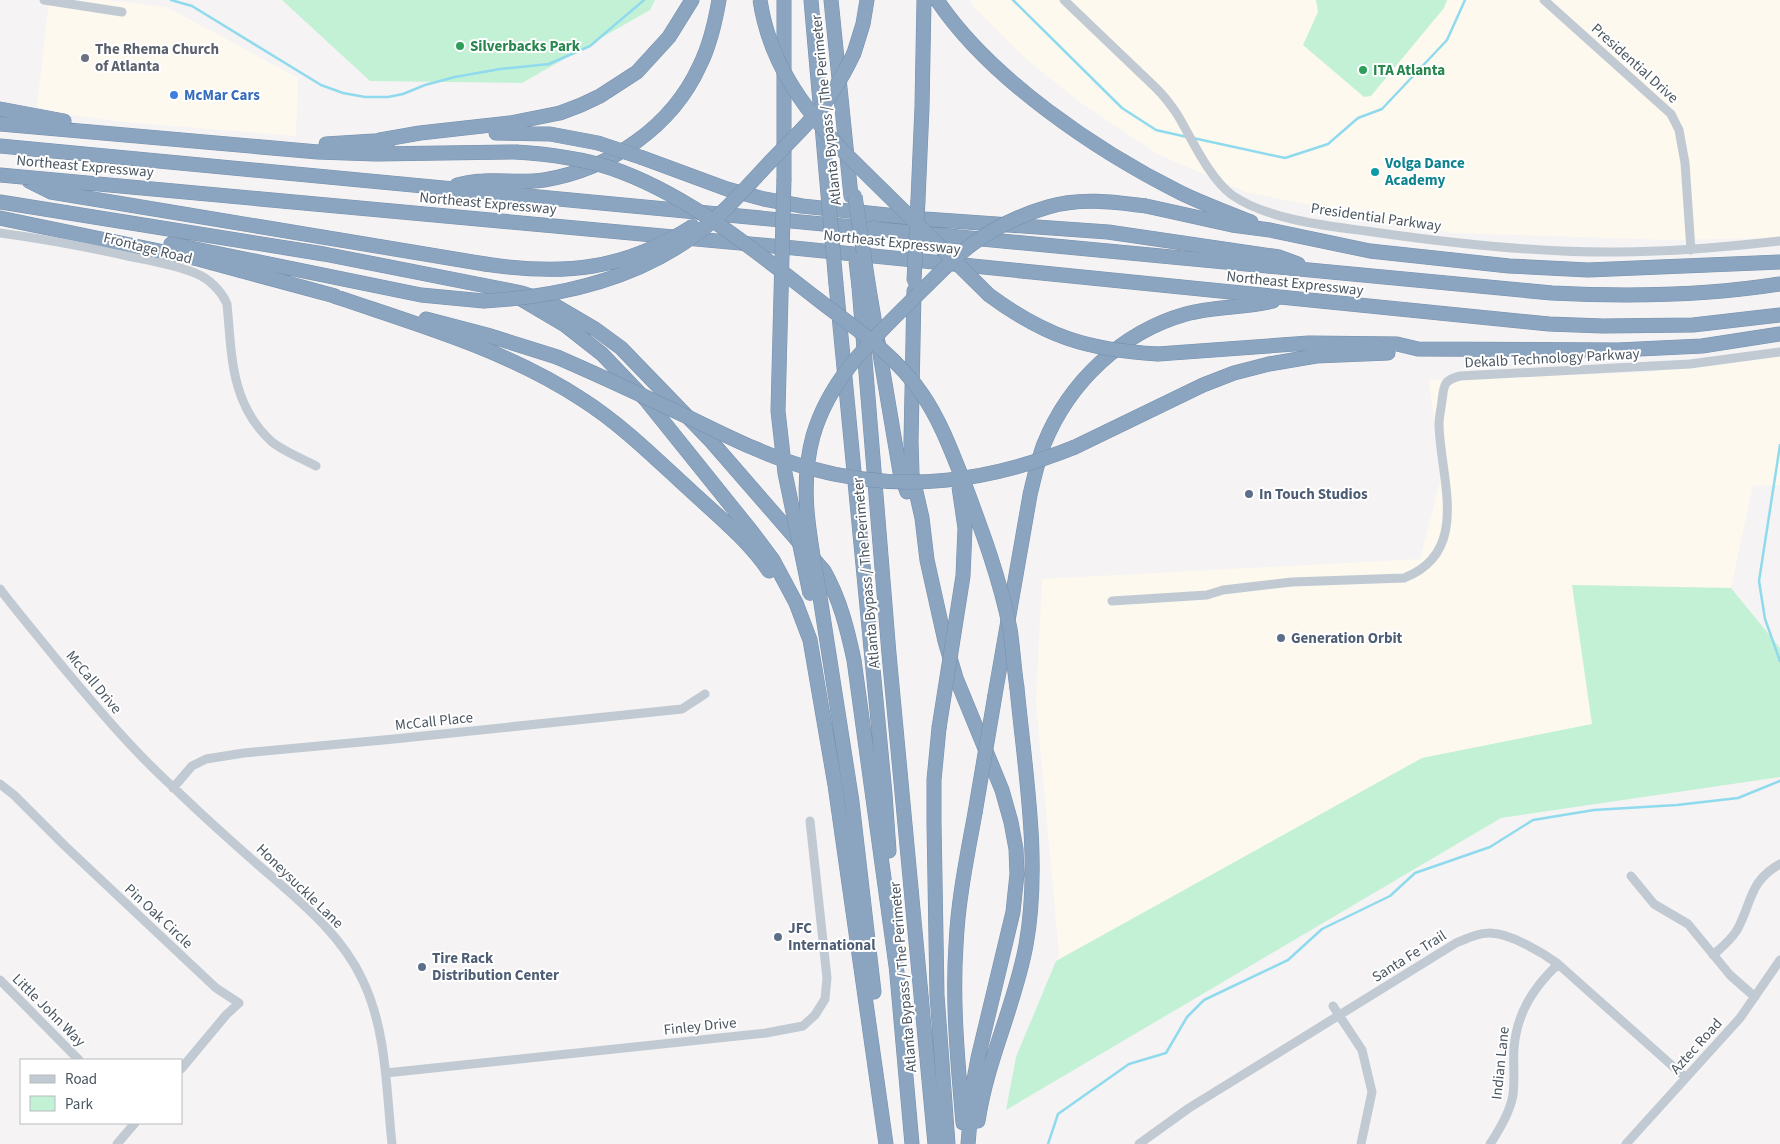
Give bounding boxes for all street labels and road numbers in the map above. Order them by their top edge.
street label: Atlanta Bypass / The Perimeter [806,13,847,206]
street label: Presidential Drive [1587,19,1683,108]
street label: Northeast Expressway [15,150,155,183]
street label: Northeast Expressway [418,187,558,220]
street label: Presidential Parkway [1309,198,1442,237]
street label: Northeast Expressway [822,225,962,260]
street label: Frontage Road [101,227,194,270]
street label: Northeast Expressway [1225,266,1365,301]
street label: Dekalb Technology Parkway [1464,343,1640,374]
street label: Atlanta Bypass / The Perimeter [848,476,885,669]
street label: McCall Drive [61,646,126,719]
street label: McCall Place [394,707,474,736]
street label: Honeysuckle Lane [251,839,348,934]
street label: Pin Oak Circle [120,879,198,954]
street label: Atlanta Bypass / The Perimeter [885,880,922,1073]
street label: Santa Fe Trail [1368,925,1451,988]
street label: Little John Way [7,969,90,1052]
street label: Finley Drive [663,1012,738,1041]
street label: Aztec Road [1666,1014,1727,1079]
street label: Indian Lane [1486,1025,1515,1101]

